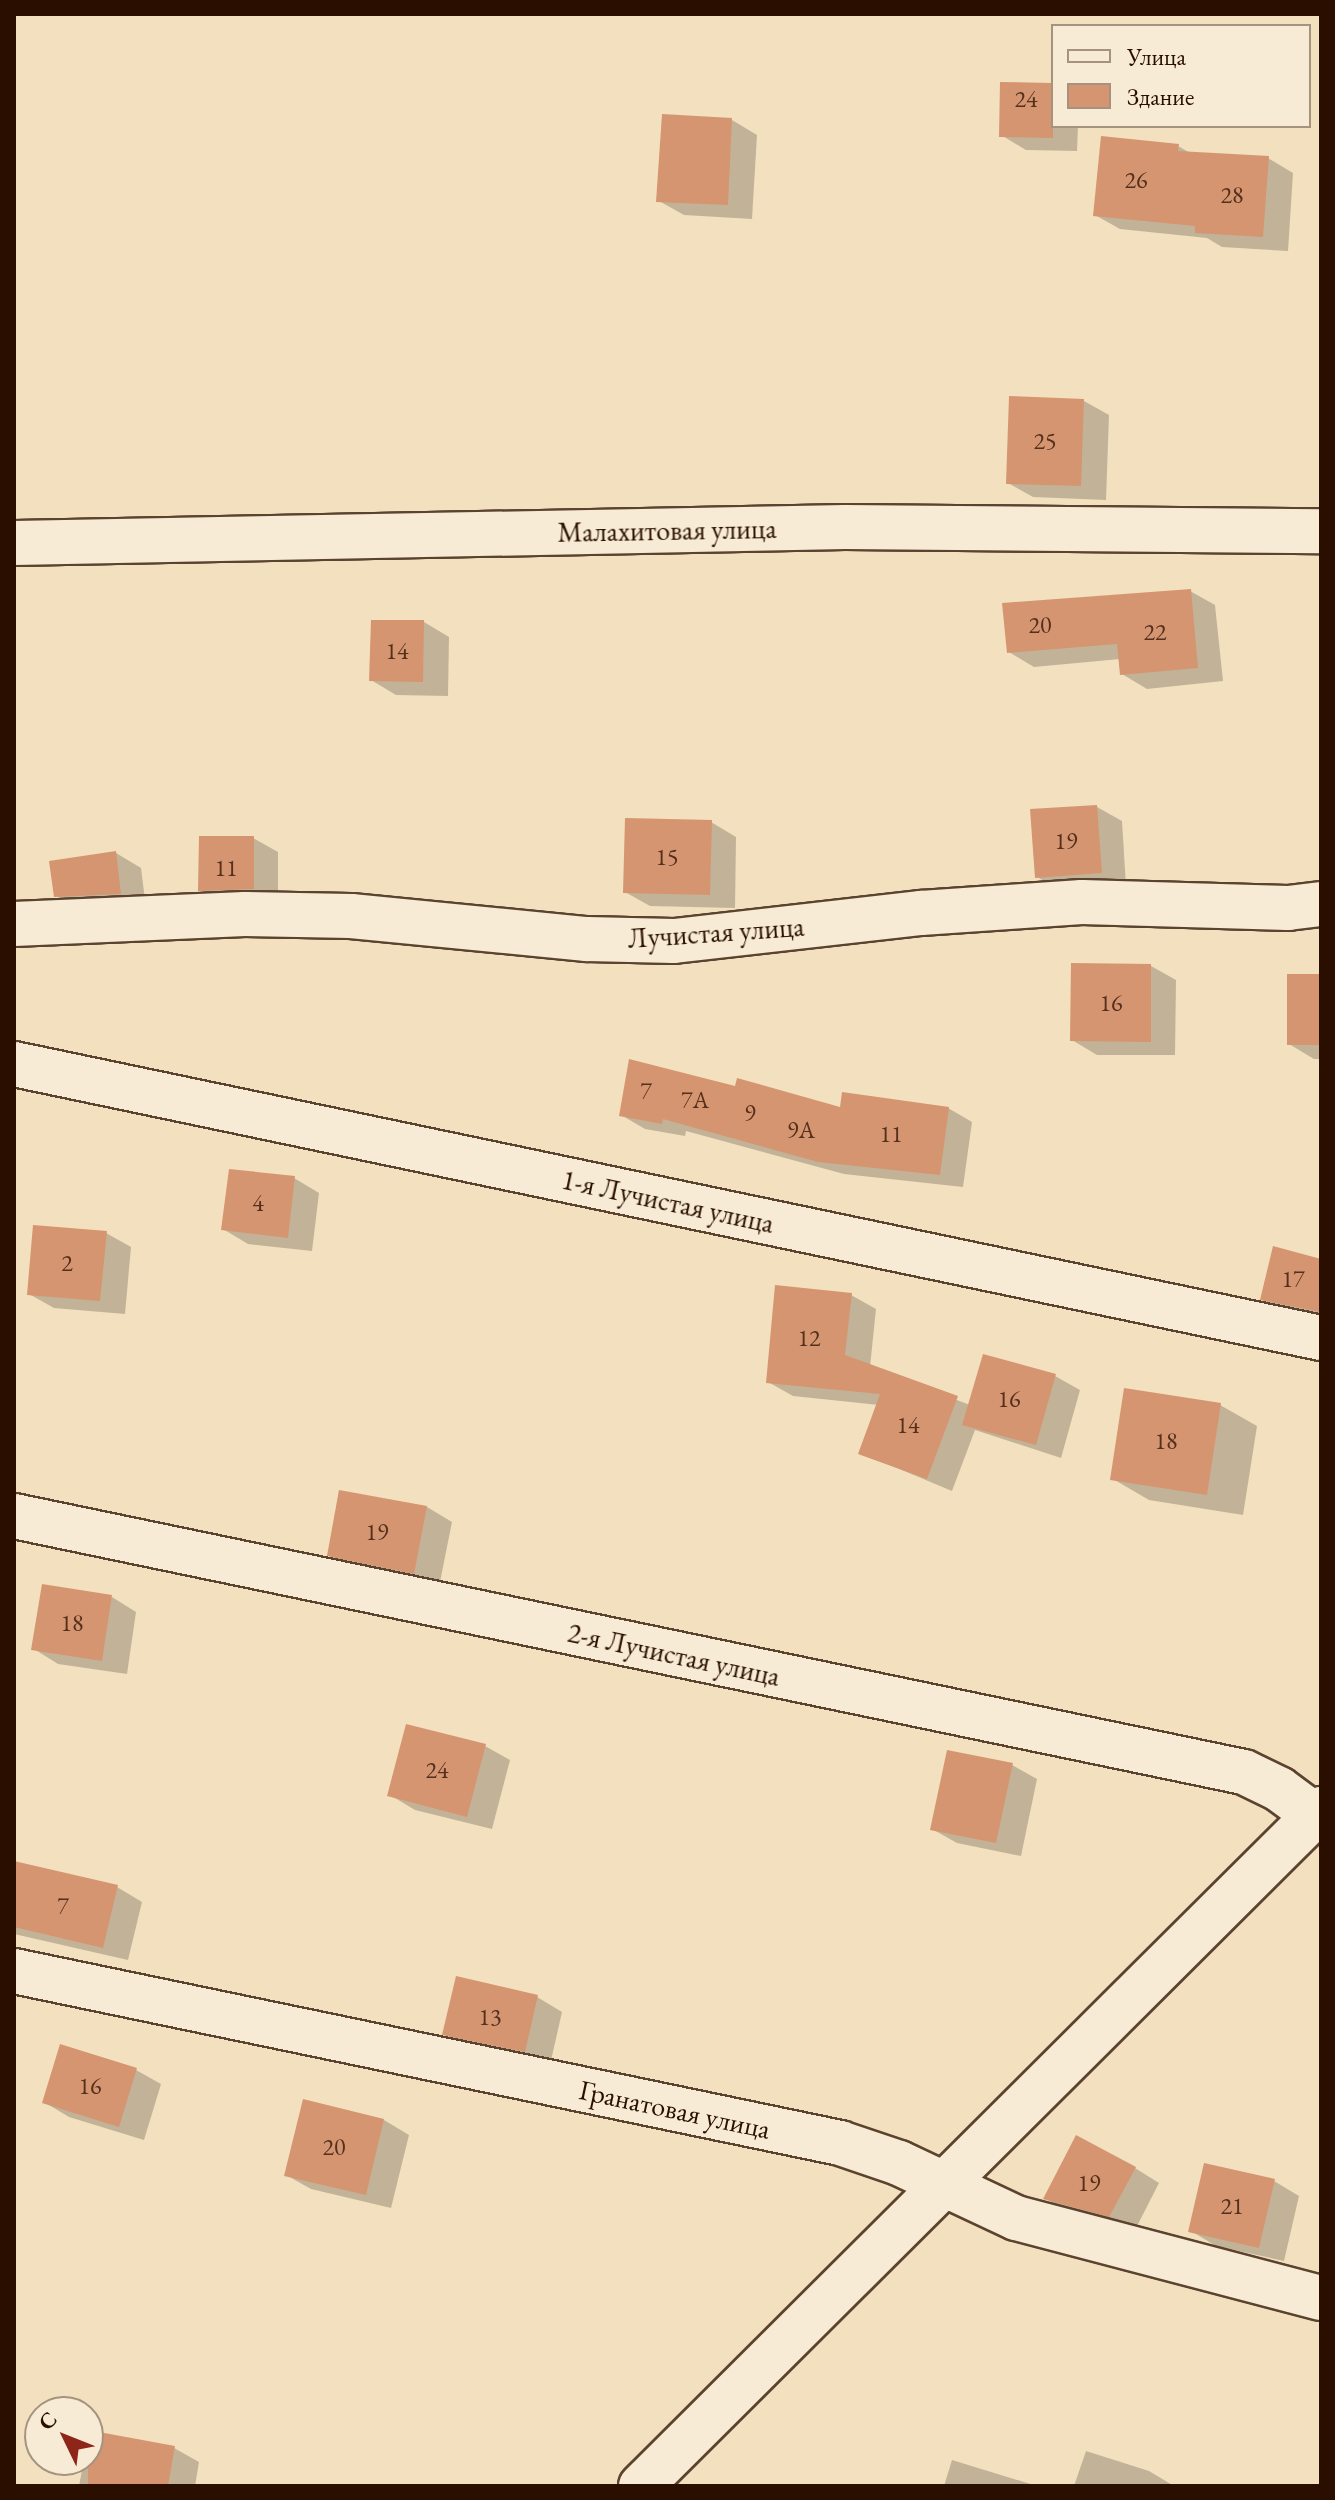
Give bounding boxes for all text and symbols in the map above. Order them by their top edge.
legend [1051,24,1311,128]
text: Улица [1127,41,1186,72]
text: Здание [1127,81,1194,112]
house number: 24 [1014,85,1038,113]
house number: 26 [1124,166,1148,194]
house number: 28 [1220,181,1244,209]
house number: 25 [1033,427,1057,455]
street label: Малахитовая улица [557,511,777,549]
house number: 20 [1028,611,1052,639]
house number: 22 [1143,618,1167,646]
house number: 14 [385,637,409,665]
house number: 19 [1054,827,1078,855]
house number: 15 [655,843,679,871]
house number: 11 [214,854,238,882]
street label: Лучистая улица [627,909,805,955]
house number: 16 [1099,989,1123,1017]
house number: 7 [640,1077,652,1105]
house number: 7А [681,1086,709,1114]
house number: 9 [744,1099,756,1127]
house number: 9А [787,1116,815,1144]
house number: 11 [879,1120,903,1148]
street label: 1-я Лучистая улица [559,1162,777,1240]
house number: 4 [252,1189,264,1217]
house number: 2 [61,1249,73,1277]
house number: 17 [1281,1265,1305,1293]
house number: 12 [797,1324,821,1352]
house number: 16 [997,1385,1021,1413]
house number: 14 [896,1411,920,1439]
house number: 18 [1154,1427,1178,1455]
house number: 19 [365,1518,389,1546]
house number: 18 [60,1609,84,1637]
street label: 2-я Лучистая улица [565,1615,783,1693]
house number: 24 [425,1756,449,1784]
house number: 7 [57,1892,69,1920]
house number: 13 [478,2003,502,2031]
house number: 16 [78,2072,102,2100]
street label: Гранатовая улица [576,2072,774,2146]
house number: 20 [322,2133,346,2161]
house number: 19 [1077,2169,1101,2197]
house number: 21 [1220,2192,1244,2220]
north arrow [24,2396,104,2476]
text: С [32,2405,63,2436]

